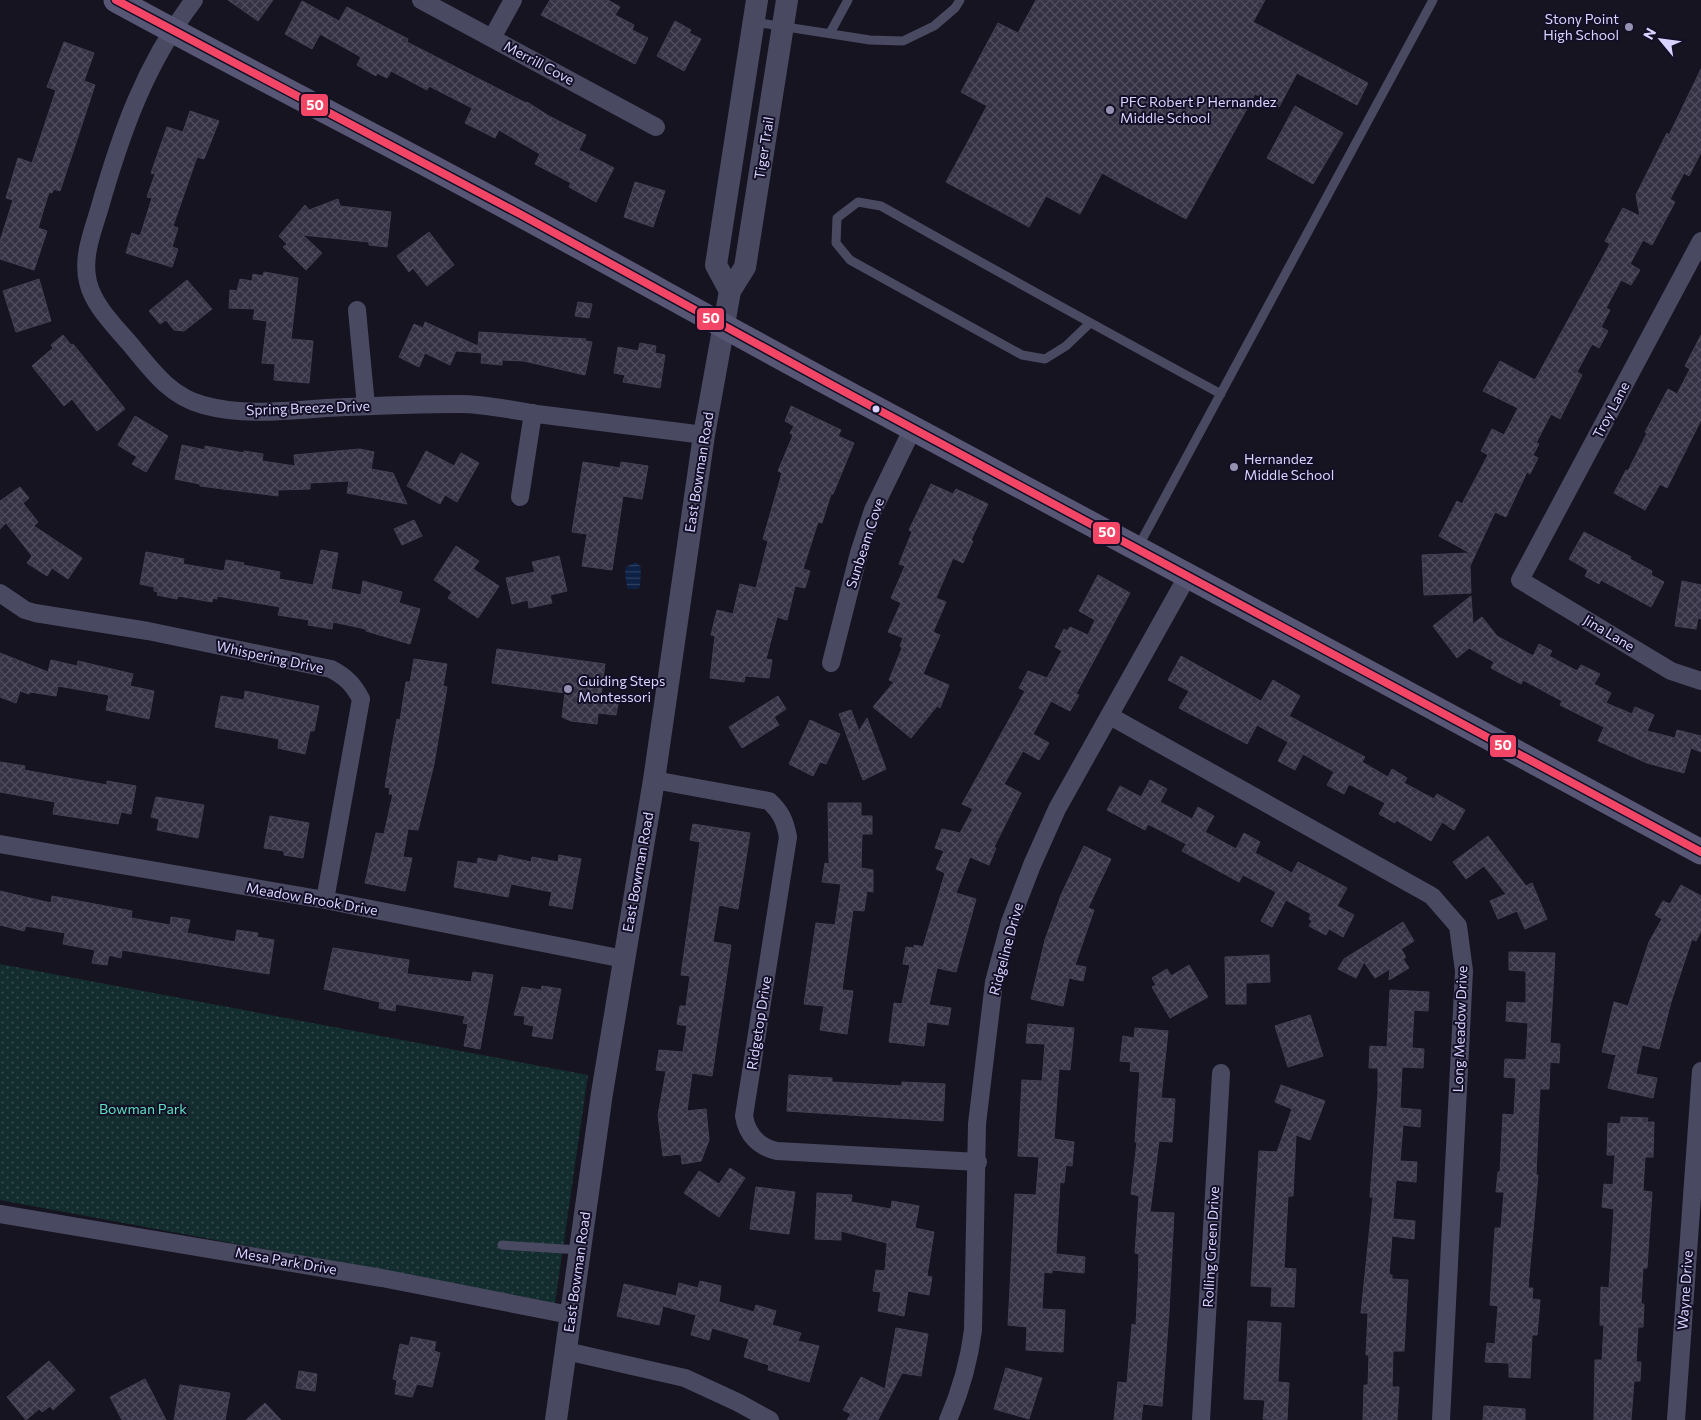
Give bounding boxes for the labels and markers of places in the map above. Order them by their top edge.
place label: Stony Point High School [1543,10,1619,43]
marker: Stony Point High School [1623,21,1635,33]
place label: PFC Robert P Hernandez Middle School [1120,93,1277,126]
marker: PFC Robert P Hernandez Middle School [1104,104,1116,116]
unlabelled marker [871,404,881,414]
place label: Hernandez Middle School [1244,450,1334,483]
marker: Hernandez Middle School [1228,461,1240,473]
place label: Guiding Steps Montessori [578,672,665,705]
marker: Guiding Steps Montessori [562,683,574,695]

